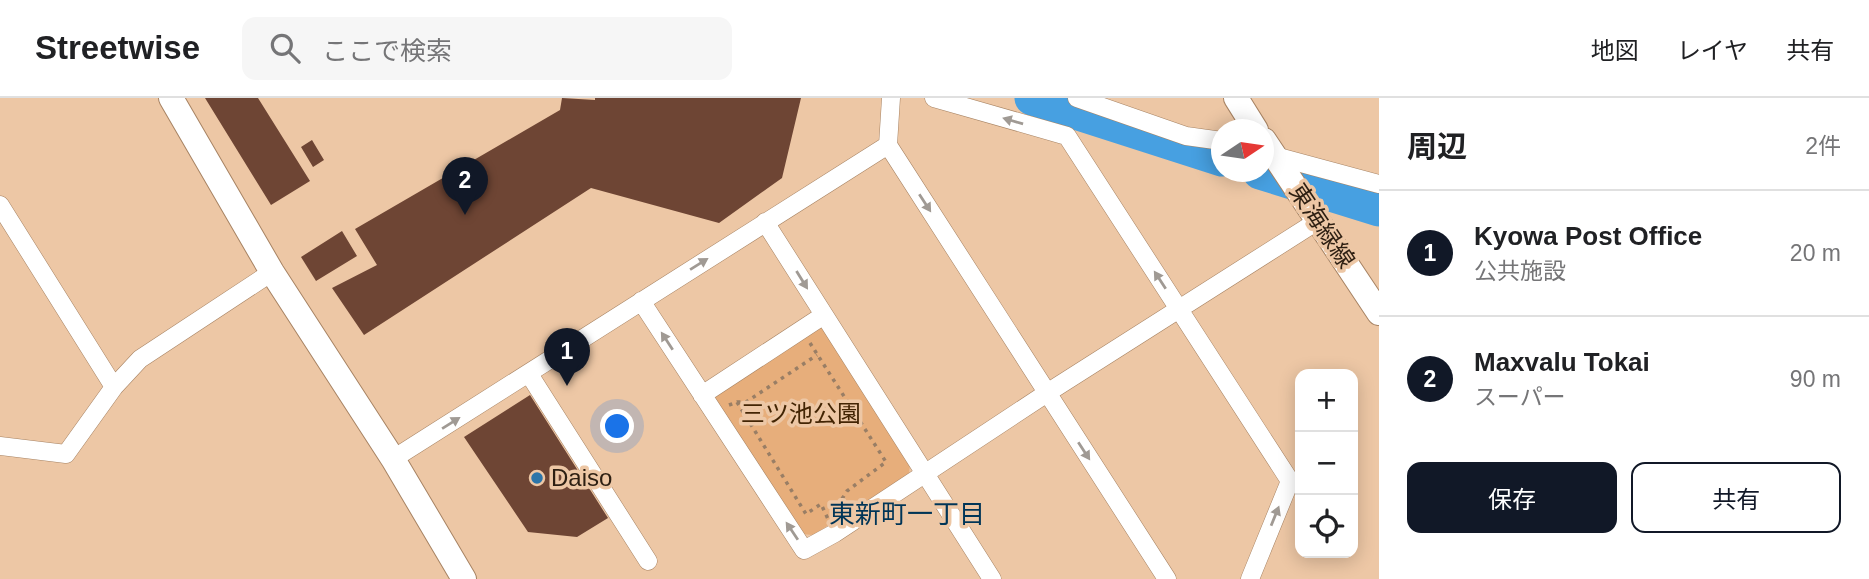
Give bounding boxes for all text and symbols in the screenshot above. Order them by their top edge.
search box [242,17,732,80]
text: Streetwise [35,29,200,66]
icon: search [266,29,304,67]
text: ここで検索 [322,36,452,66]
text: 地図 [1591,37,1639,64]
text: レイヤ [1677,37,1748,64]
text: 共有 [1786,37,1834,64]
one-way arrow [1003,115,1024,125]
north arrow [1211,119,1274,182]
text: 周辺 [1407,130,1467,163]
text: 2件 [1805,133,1841,159]
pin: 2 [442,157,488,215]
street label: 東海緑線 [1284,178,1360,273]
one-way arrow [918,193,931,212]
text: Kyowa Post Office [1474,221,1702,251]
text: 1 [1424,240,1436,266]
text: 20 m [1790,240,1841,266]
one-way arrow [689,258,709,271]
text: 公共施設 [1474,258,1566,284]
one-way arrow [795,270,808,290]
one-way arrow [1154,271,1167,290]
pin: 1 [544,328,590,386]
one-way arrow [661,331,674,350]
text: Maxvalu Tokai [1474,347,1650,377]
text: 2 [1424,366,1436,392]
text: 90 m [1790,366,1841,392]
map controls [1295,369,1358,558]
button: + [1295,369,1358,432]
text: スーパー [1474,384,1566,410]
park label: 三ツ池公園 [741,400,861,427]
your location [600,409,634,443]
one-way arrow [442,416,461,429]
button: − [1295,432,1358,495]
one-way arrow [1077,441,1090,460]
button: 保存 [1407,462,1617,533]
button: 共有 [1631,462,1841,533]
place label: Daiso [551,464,612,491]
marker: Daiso [529,470,545,486]
button: locate [1295,495,1358,558]
district label: 東新町一丁目 [829,499,985,529]
one-way arrow [1270,505,1281,526]
one-way arrow [785,521,798,541]

